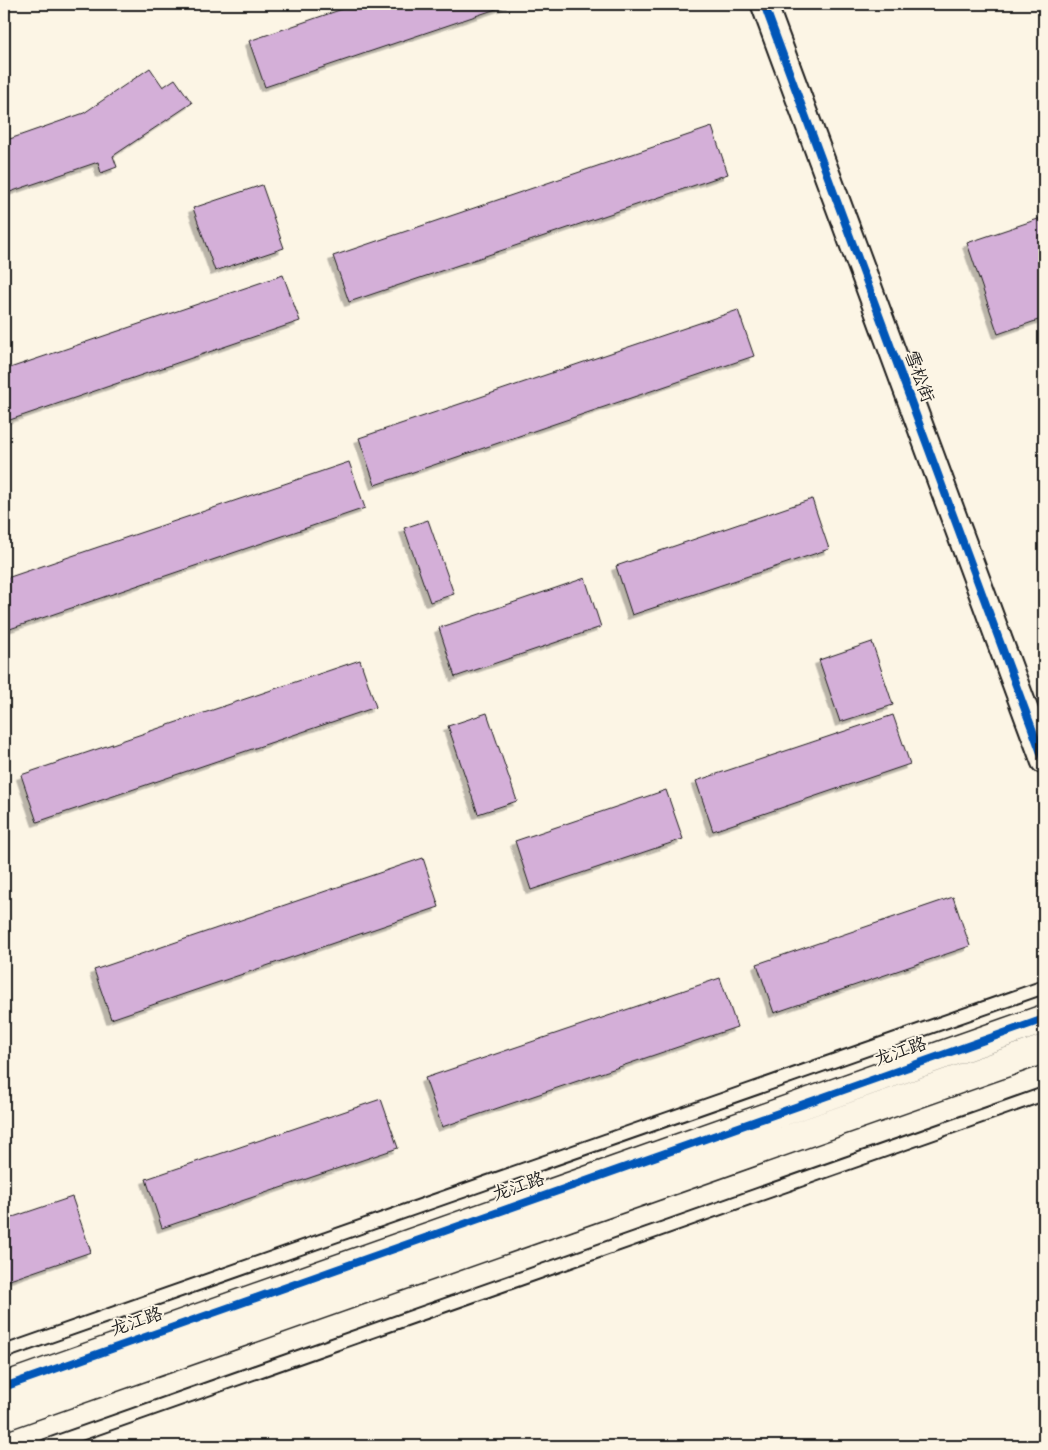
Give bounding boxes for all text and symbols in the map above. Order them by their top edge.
street label: 雪松街 [897,347,939,407]
street label: 龙江路 [871,1032,931,1074]
street label: 龙江路 [489,1167,549,1209]
street label: 龙江路 [107,1302,167,1344]

